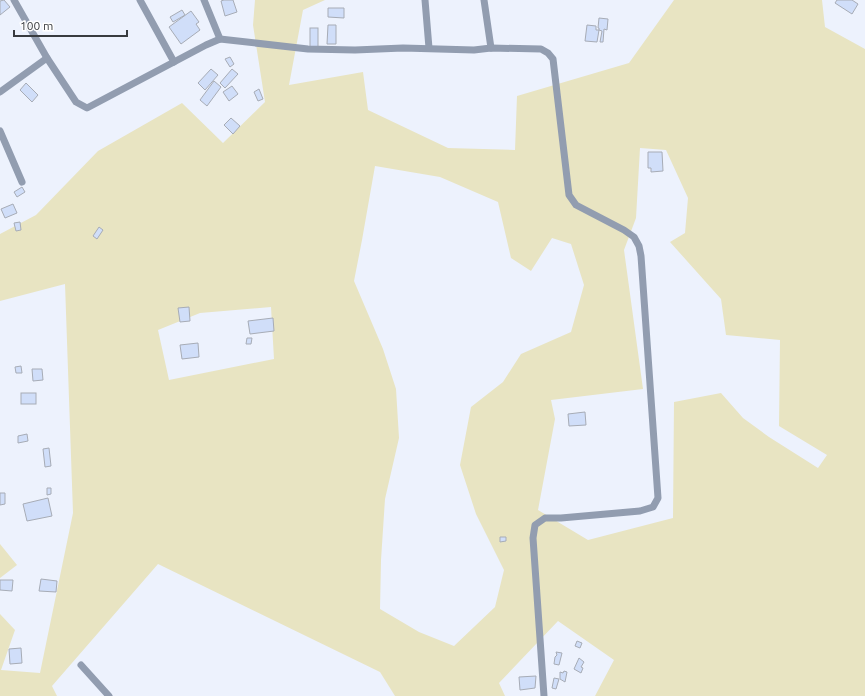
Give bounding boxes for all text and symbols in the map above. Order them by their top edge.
scale bar [14,12,127,38]
text: 100 m [20,19,53,32]

